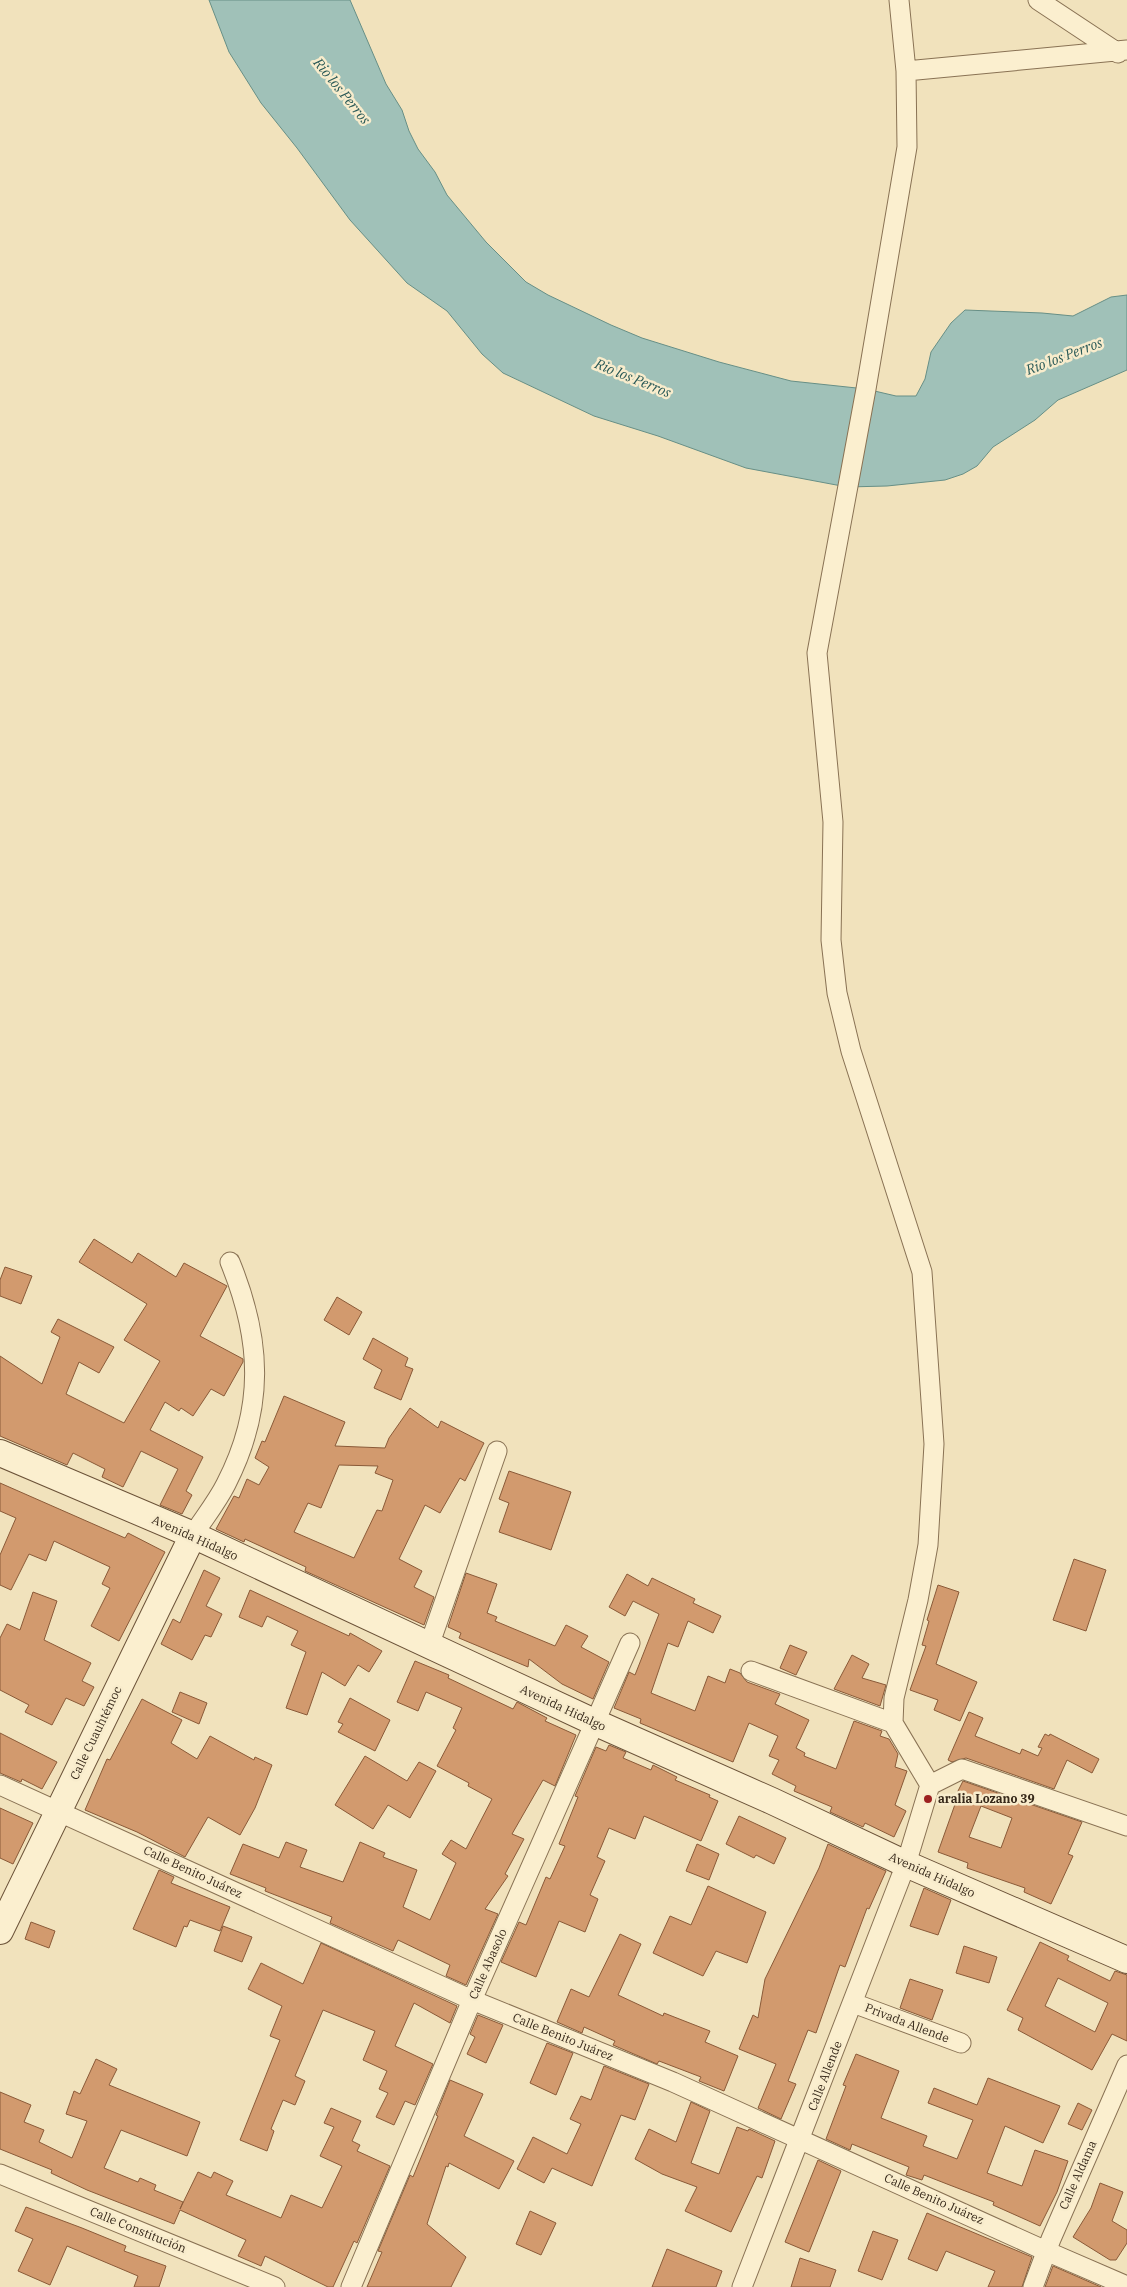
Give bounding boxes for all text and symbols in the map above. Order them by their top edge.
water label: Rio los Perros [309,53,375,129]
water label: Rio los Perros [1022,333,1105,379]
water label: Rio los Perros [591,354,674,402]
street label: Avenida Hidalgo [150,1512,241,1563]
street label: Avenida Hidalgo [518,1681,609,1734]
street label: Calle Cuauhtémoc [66,1683,125,1782]
place label: aralia Lozano 39 [938,1791,1035,1806]
marker: aralia Lozano 39 [922,1793,934,1805]
street label: Calle Benito Juárez [141,1842,245,1901]
street label: Avenida Hidalgo [887,1849,978,1900]
street label: Calle Abasolo [465,1926,510,2001]
street label: Privada Allende [863,2000,951,2045]
street label: Calle Benito Juárez [511,2009,616,2064]
street label: Calle Allende [804,2039,845,2113]
street label: Calle Aldama [1056,2137,1100,2212]
street label: Calle Benito Juárez [882,2170,986,2227]
street label: Calle Constitución [88,2203,189,2256]

